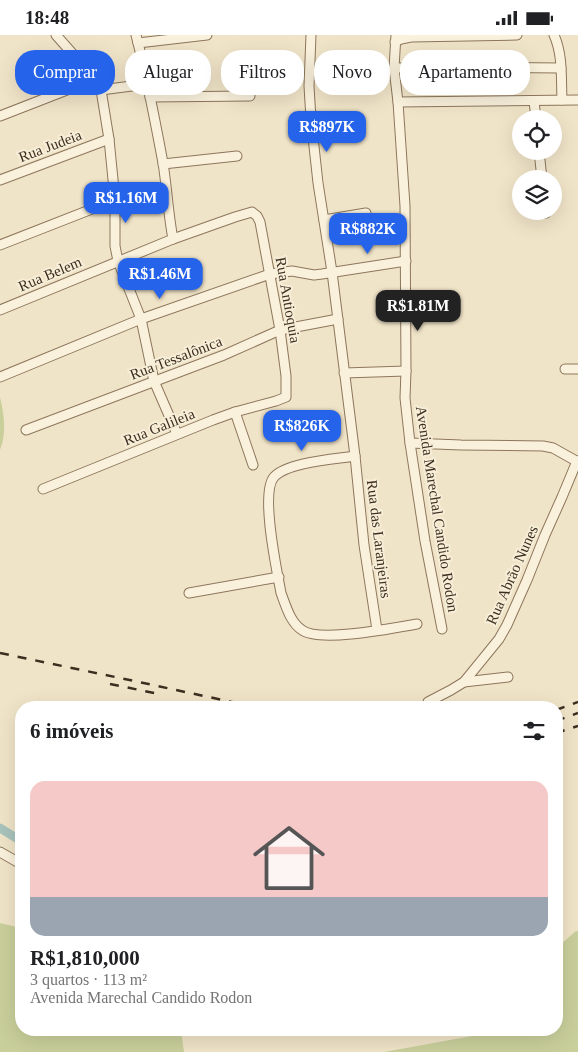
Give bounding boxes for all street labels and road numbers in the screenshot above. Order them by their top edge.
street label: Rua Judeia [16,127,84,165]
street label: Rua Belem [16,253,84,294]
street label: Rua Antioquia [273,256,303,345]
street label: Rua Tessalônica [128,333,225,383]
street label: Rua Galileia [121,405,197,449]
street label: Avenida Marechal Candido Rodon [413,405,461,614]
street label: Rua das Laranjeiras [364,479,394,599]
street label: Rua Abrão Nunes [483,523,541,627]

